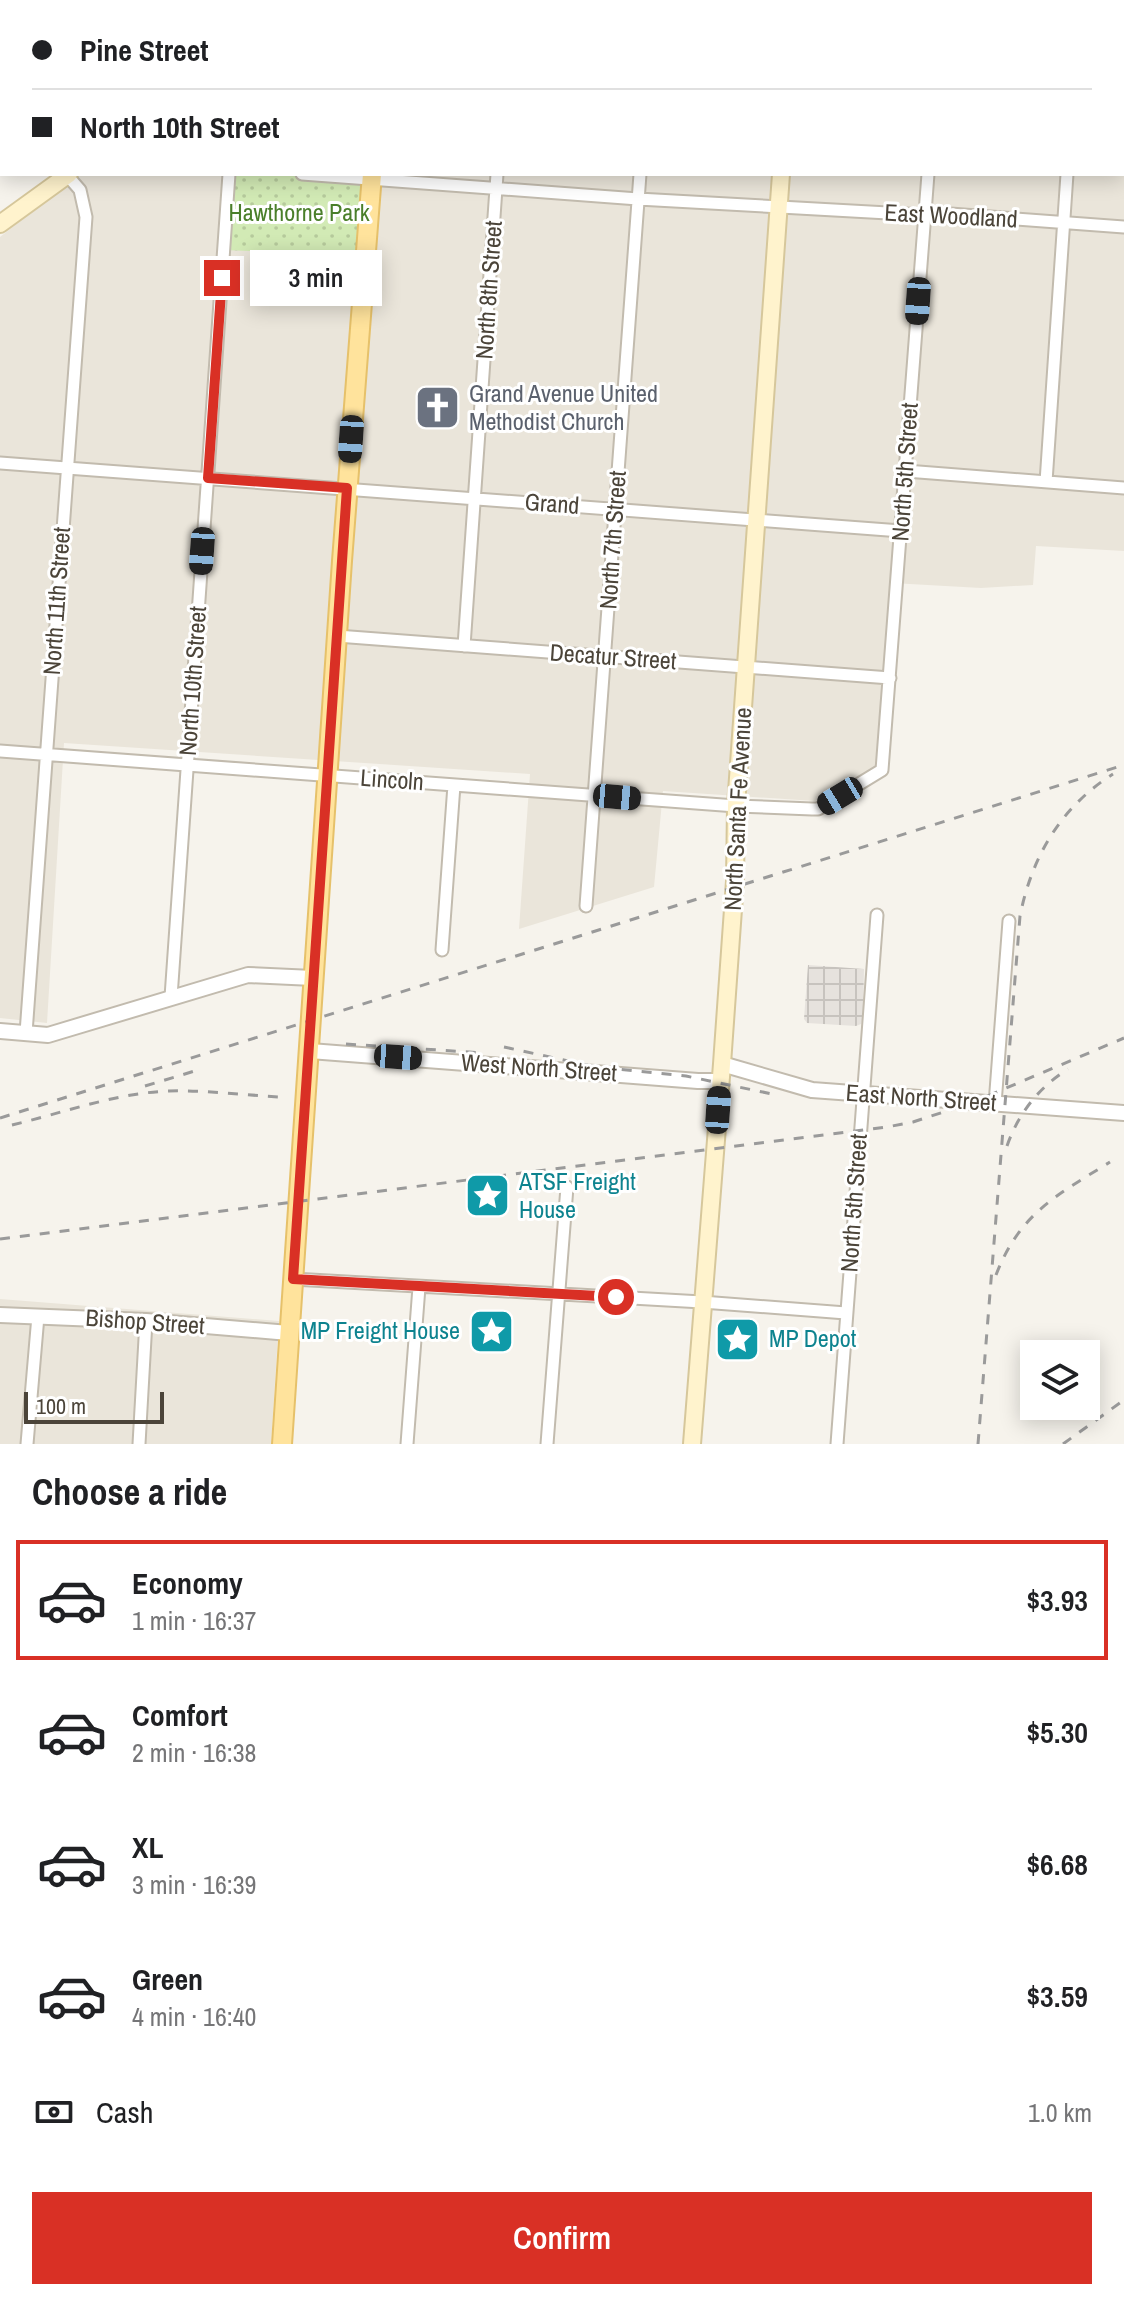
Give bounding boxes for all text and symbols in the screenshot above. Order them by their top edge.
text: Pine Street [80,30,209,70]
text: North 10th Street [80,107,280,147]
park label: Hawthorne Park [228,196,370,228]
street label: East Woodland [884,196,1018,234]
street label: North 8th Street [467,219,509,360]
callout: 3 min [250,250,382,306]
route end [204,260,240,296]
text: 3 min [289,260,343,295]
car [904,276,932,326]
place label: Grand Avenue United Methodist Church [469,377,658,437]
church icon: Grand Avenue United Methodist Church [414,384,462,432]
street label: North 5th Street [883,401,925,542]
car [337,414,365,464]
street label: North 7th Street [591,469,633,610]
street label: Grand [524,485,580,521]
street label: North 11th Street [35,525,77,676]
car [188,526,216,576]
street label: North 10th Street [171,605,213,757]
street label: Decatur Street [549,636,678,676]
street label: North Santa Fe Avenue [716,707,758,911]
street label: Lincoln [359,761,425,797]
car [813,773,867,819]
car [592,783,642,811]
car [373,1043,423,1071]
street label: West North Street [460,1046,619,1088]
street label: East North Street [845,1076,998,1118]
car [704,1085,732,1135]
street label: North 5th Street [832,1132,874,1273]
place label: ATSF Freight House [518,1165,636,1225]
place icon: ATSF Freight House [464,1172,512,1220]
route start [598,1279,634,1315]
street label: Bishop Street [84,1301,206,1341]
place icon: MP Freight House [467,1307,515,1355]
place label: MP Freight House [301,1314,460,1346]
place icon: MP Depot [714,1315,762,1363]
place label: MP Depot [769,1322,857,1354]
map controls [1020,1340,1100,1420]
button: layers [1020,1340,1100,1420]
scale bar [24,1388,164,1424]
text: 100 m [36,1391,86,1421]
text: Choose a ride [32,1468,227,1516]
text: Economy [132,1563,243,1603]
icon: car [36,1564,108,1636]
text: $3.93 [1026,1580,1088,1620]
text: 1 min · 16:37 [132,1603,256,1638]
text: Comfort [132,1695,228,1735]
icon: car [36,1696,108,1768]
text: $5.30 [1026,1712,1088,1752]
text: 2 min · 16:38 [132,1735,256,1770]
text: XL [132,1827,163,1867]
icon: car [36,1828,108,1900]
text: $6.68 [1026,1844,1088,1884]
text: 3 min · 16:39 [132,1867,256,1902]
text: Green [132,1959,203,1999]
icon: car [36,1960,108,2032]
text: $3.59 [1026,1976,1088,2016]
text: 4 min · 16:40 [132,1999,256,2034]
icon: cash [32,2090,76,2134]
text: Cash [96,2092,153,2132]
text: 1.0 km [1028,2095,1092,2130]
button: Confirm [32,2192,1092,2284]

